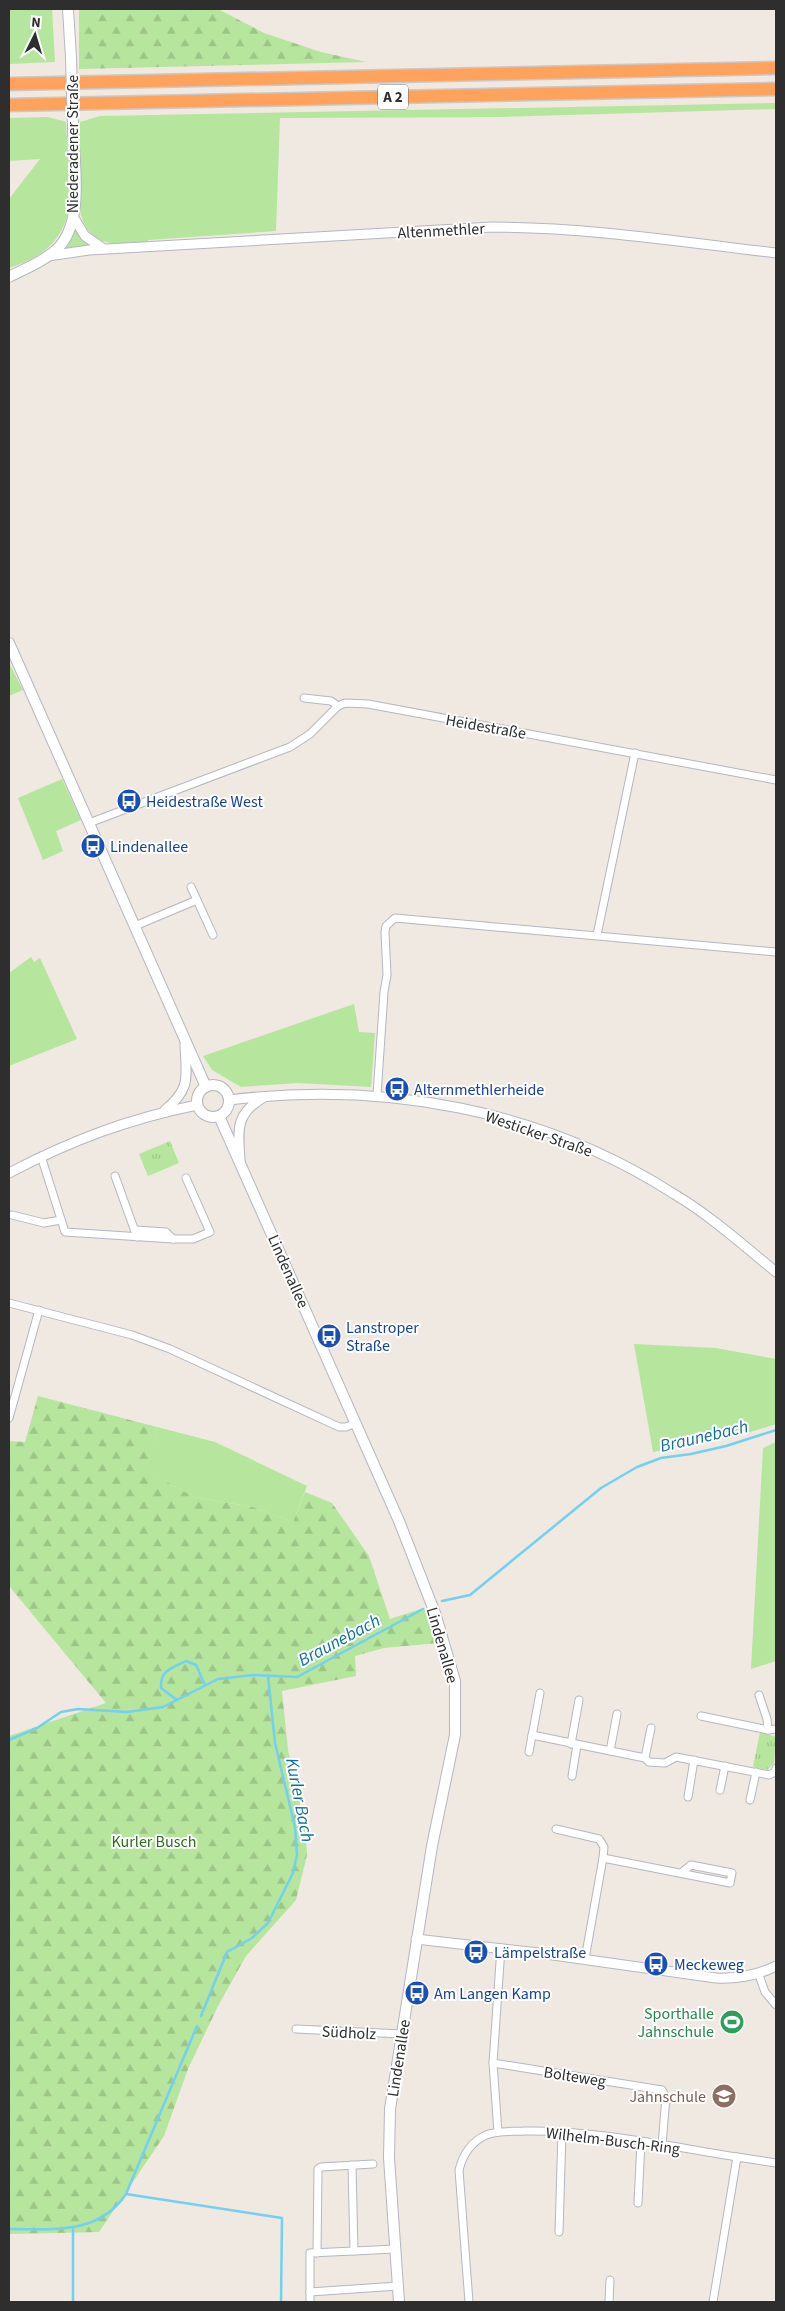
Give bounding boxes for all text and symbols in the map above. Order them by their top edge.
north arrow [10,10,60,60]
text: N [31,13,42,33]
street label: Niederadener Straße [62,75,84,213]
road number: A 2 [378,84,408,110]
street label: Altenmethler [397,218,486,244]
street label: Heidestraße [444,709,528,745]
bus stop icon: Heidestraße West [116,788,142,814]
place label: Heidestraße West [146,791,263,813]
bus stop icon: Lindenallee [80,833,106,859]
place label: Lindenallee [110,836,188,858]
bus stop icon: Alternmethlerheide [384,1076,410,1102]
place label: Alternmethlerheide [414,1079,544,1101]
street label: Westicker Straße [482,1105,595,1163]
street label: Lindenallee [262,1231,314,1312]
place label: Lanstroper Straße [346,1317,419,1357]
bus stop icon: Lanstroper Straße [316,1323,342,1349]
water label: Braunebach [657,1414,751,1459]
street label: Lindenallee [421,1605,463,1686]
water label: Braunebach [294,1608,385,1673]
water label: Kurler Bach [279,1756,320,1844]
park label: Kurler Busch [112,1831,196,1853]
bus stop icon: Lämpelstraße [463,1939,489,1965]
place label: Lämpelstraße [494,1942,586,1964]
bus stop icon: Meckeweg [643,1951,669,1977]
place label: Meckeweg [674,1954,744,1976]
bus stop icon: Am Langen Kamp [404,1980,430,2006]
place label: Am Langen Kamp [434,1983,551,2005]
place label: Sporthalle Jahnschule [637,2003,714,2043]
sports icon: Sporthalle Jahnschule [719,2009,745,2035]
street label: Lindenallee [382,2018,416,2098]
street label: Südholz [321,2021,377,2045]
street label: Bolteweg [542,2061,608,2093]
school or university icon: Jahnschule [711,2083,737,2109]
place label: Jahnschule [629,2086,706,2108]
street label: Wilhelm-Busch-Ring [544,2122,681,2160]

